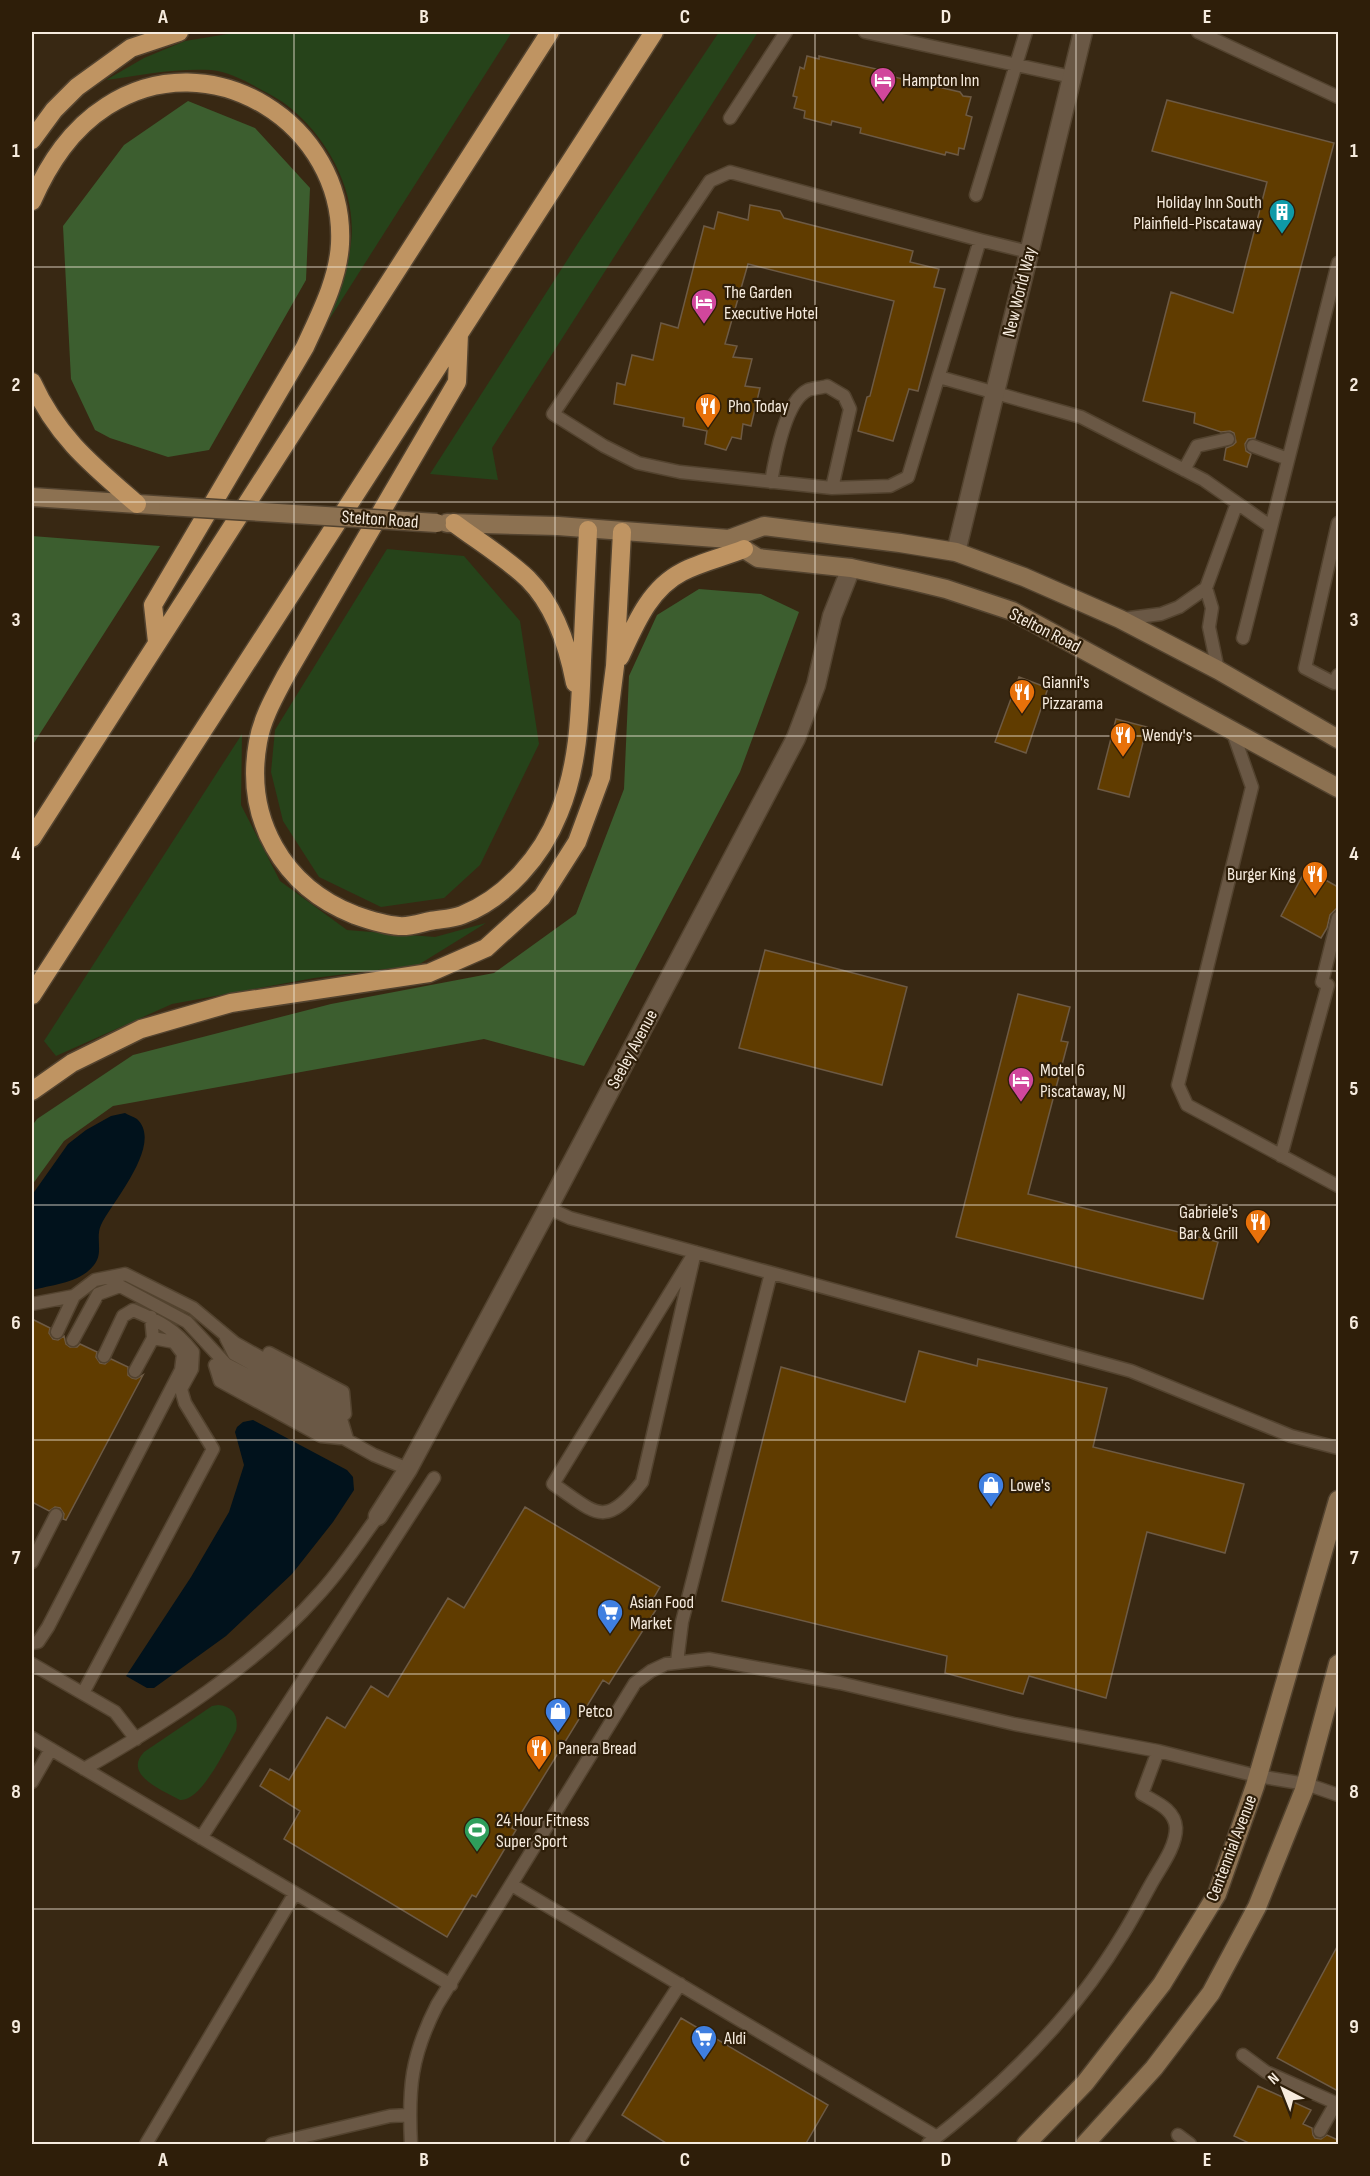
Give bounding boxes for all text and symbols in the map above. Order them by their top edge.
text: A [157,5,168,29]
text: B [419,5,429,29]
text: C [680,5,690,29]
text: D [941,5,951,29]
text: E [1203,5,1211,29]
hotel icon: Hampton Inn [868,65,898,103]
place label: Hampton Inn [902,70,980,91]
text: 1 [12,139,20,163]
text: 1 [1350,139,1358,163]
place label: Holiday Inn South Plainfield-Piscataway [1133,192,1262,234]
building icon: Holiday Inn South Plainfield-Piscataway [1267,197,1297,235]
street label: New World Way [998,245,1041,339]
place label: The Garden Executive Hotel [724,282,818,324]
hotel icon: The Garden Executive Hotel [689,287,719,325]
text: 2 [12,373,20,397]
text: 2 [1350,373,1358,397]
restaurant icon: Pho Today [693,391,723,429]
place label: Pho Today [728,396,789,417]
street label: Stelton Road [341,506,419,533]
street label: Stelton Road [1006,604,1084,657]
text: 3 [12,608,21,632]
text: 3 [1350,608,1359,632]
place label: Gianni's Pizzarama [1042,672,1103,714]
restaurant icon: Gianni's Pizzarama [1007,677,1037,715]
restaurant icon: Wendy's [1108,720,1138,758]
place label: Wendy's [1142,725,1192,746]
text: 4 [11,842,21,866]
text: 4 [1349,842,1359,866]
restaurant icon: Burger King [1300,859,1330,897]
place label: Burger King [1227,864,1296,885]
street label: Seeley Avenue [603,1006,662,1092]
place label: Motel 6 Piscataway, NJ [1040,1060,1126,1102]
hotel icon: Motel 6 Piscataway, NJ [1006,1065,1036,1103]
text: 5 [12,1077,21,1101]
text: 5 [1350,1077,1359,1101]
place label: Gabriele's Bar & Grill [1179,1202,1238,1244]
restaurant icon: Gabriele's Bar & Grill [1243,1207,1273,1245]
text: 6 [11,1311,21,1335]
text: 6 [1349,1311,1359,1335]
shop icon: Lowe's [976,1470,1006,1508]
place label: Lowe's [1010,1475,1050,1496]
text: 7 [12,1546,21,1570]
text: 7 [1350,1546,1359,1570]
place label: Asian Food Market [629,1592,694,1634]
supermarket icon: Asian Food Market [595,1597,625,1635]
shop icon: Petco [543,1696,573,1734]
place label: Petco [578,1701,613,1722]
restaurant icon: Panera Bread [524,1733,554,1771]
place label: Panera Bread [558,1738,636,1759]
text: 8 [11,1780,21,1804]
text: 8 [1349,1780,1359,1804]
street label: Centennial Avenue [1202,1792,1261,1904]
place label: 24 Hour Fitness Super Sport [496,1810,589,1852]
sports icon: 24 Hour Fitness Super Sport [462,1815,492,1853]
text: 9 [11,2015,21,2039]
text: 9 [1349,2015,1359,2039]
supermarket icon: Aldi [689,2023,719,2061]
place label: Aldi [723,2028,746,2049]
north arrow [1253,2059,1313,2119]
text: N [1264,2069,1283,2089]
text: A [157,2148,168,2172]
text: B [419,2148,429,2172]
text: C [680,2148,690,2172]
text: D [941,2148,951,2172]
text: E [1203,2148,1211,2172]

